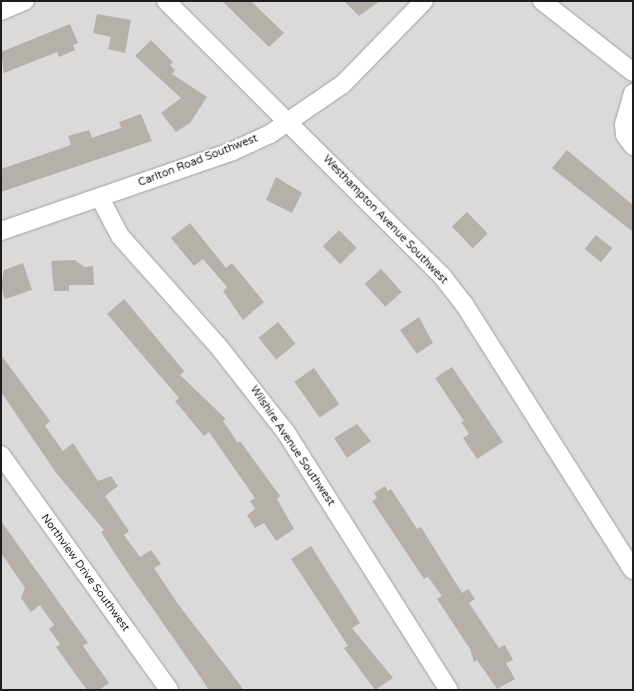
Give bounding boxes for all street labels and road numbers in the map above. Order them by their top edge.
street label: Carlton Road Southwest [136,132,260,190]
street label: Westhampton Avenue Southwest [320,153,450,287]
street label: Wilshire Avenue Southwest [247,384,337,508]
street label: Northview Drive Southwest [38,512,132,634]

